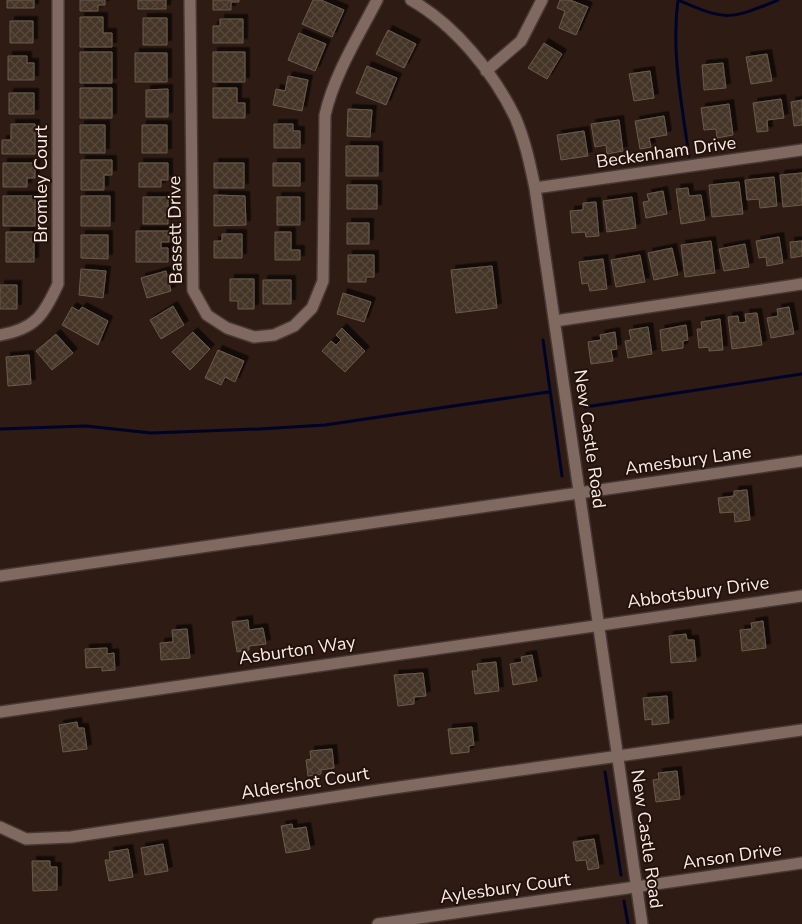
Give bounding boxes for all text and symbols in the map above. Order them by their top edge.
street label: Bromley Court [29,125,53,243]
street label: Beckenham Drive [594,130,738,174]
street label: Bassett Drive [162,176,188,284]
street label: New Castle Road [568,368,612,510]
street label: Amesbury Lane [623,439,753,481]
street label: Abbotsbury Drive [625,570,771,614]
street label: Asburton Way [237,630,358,670]
street label: Aldershot Court [239,761,371,805]
street label: New Castle Road [625,768,669,910]
street label: Anson Drive [681,837,783,875]
street label: Aylesbury Court [438,867,573,909]

